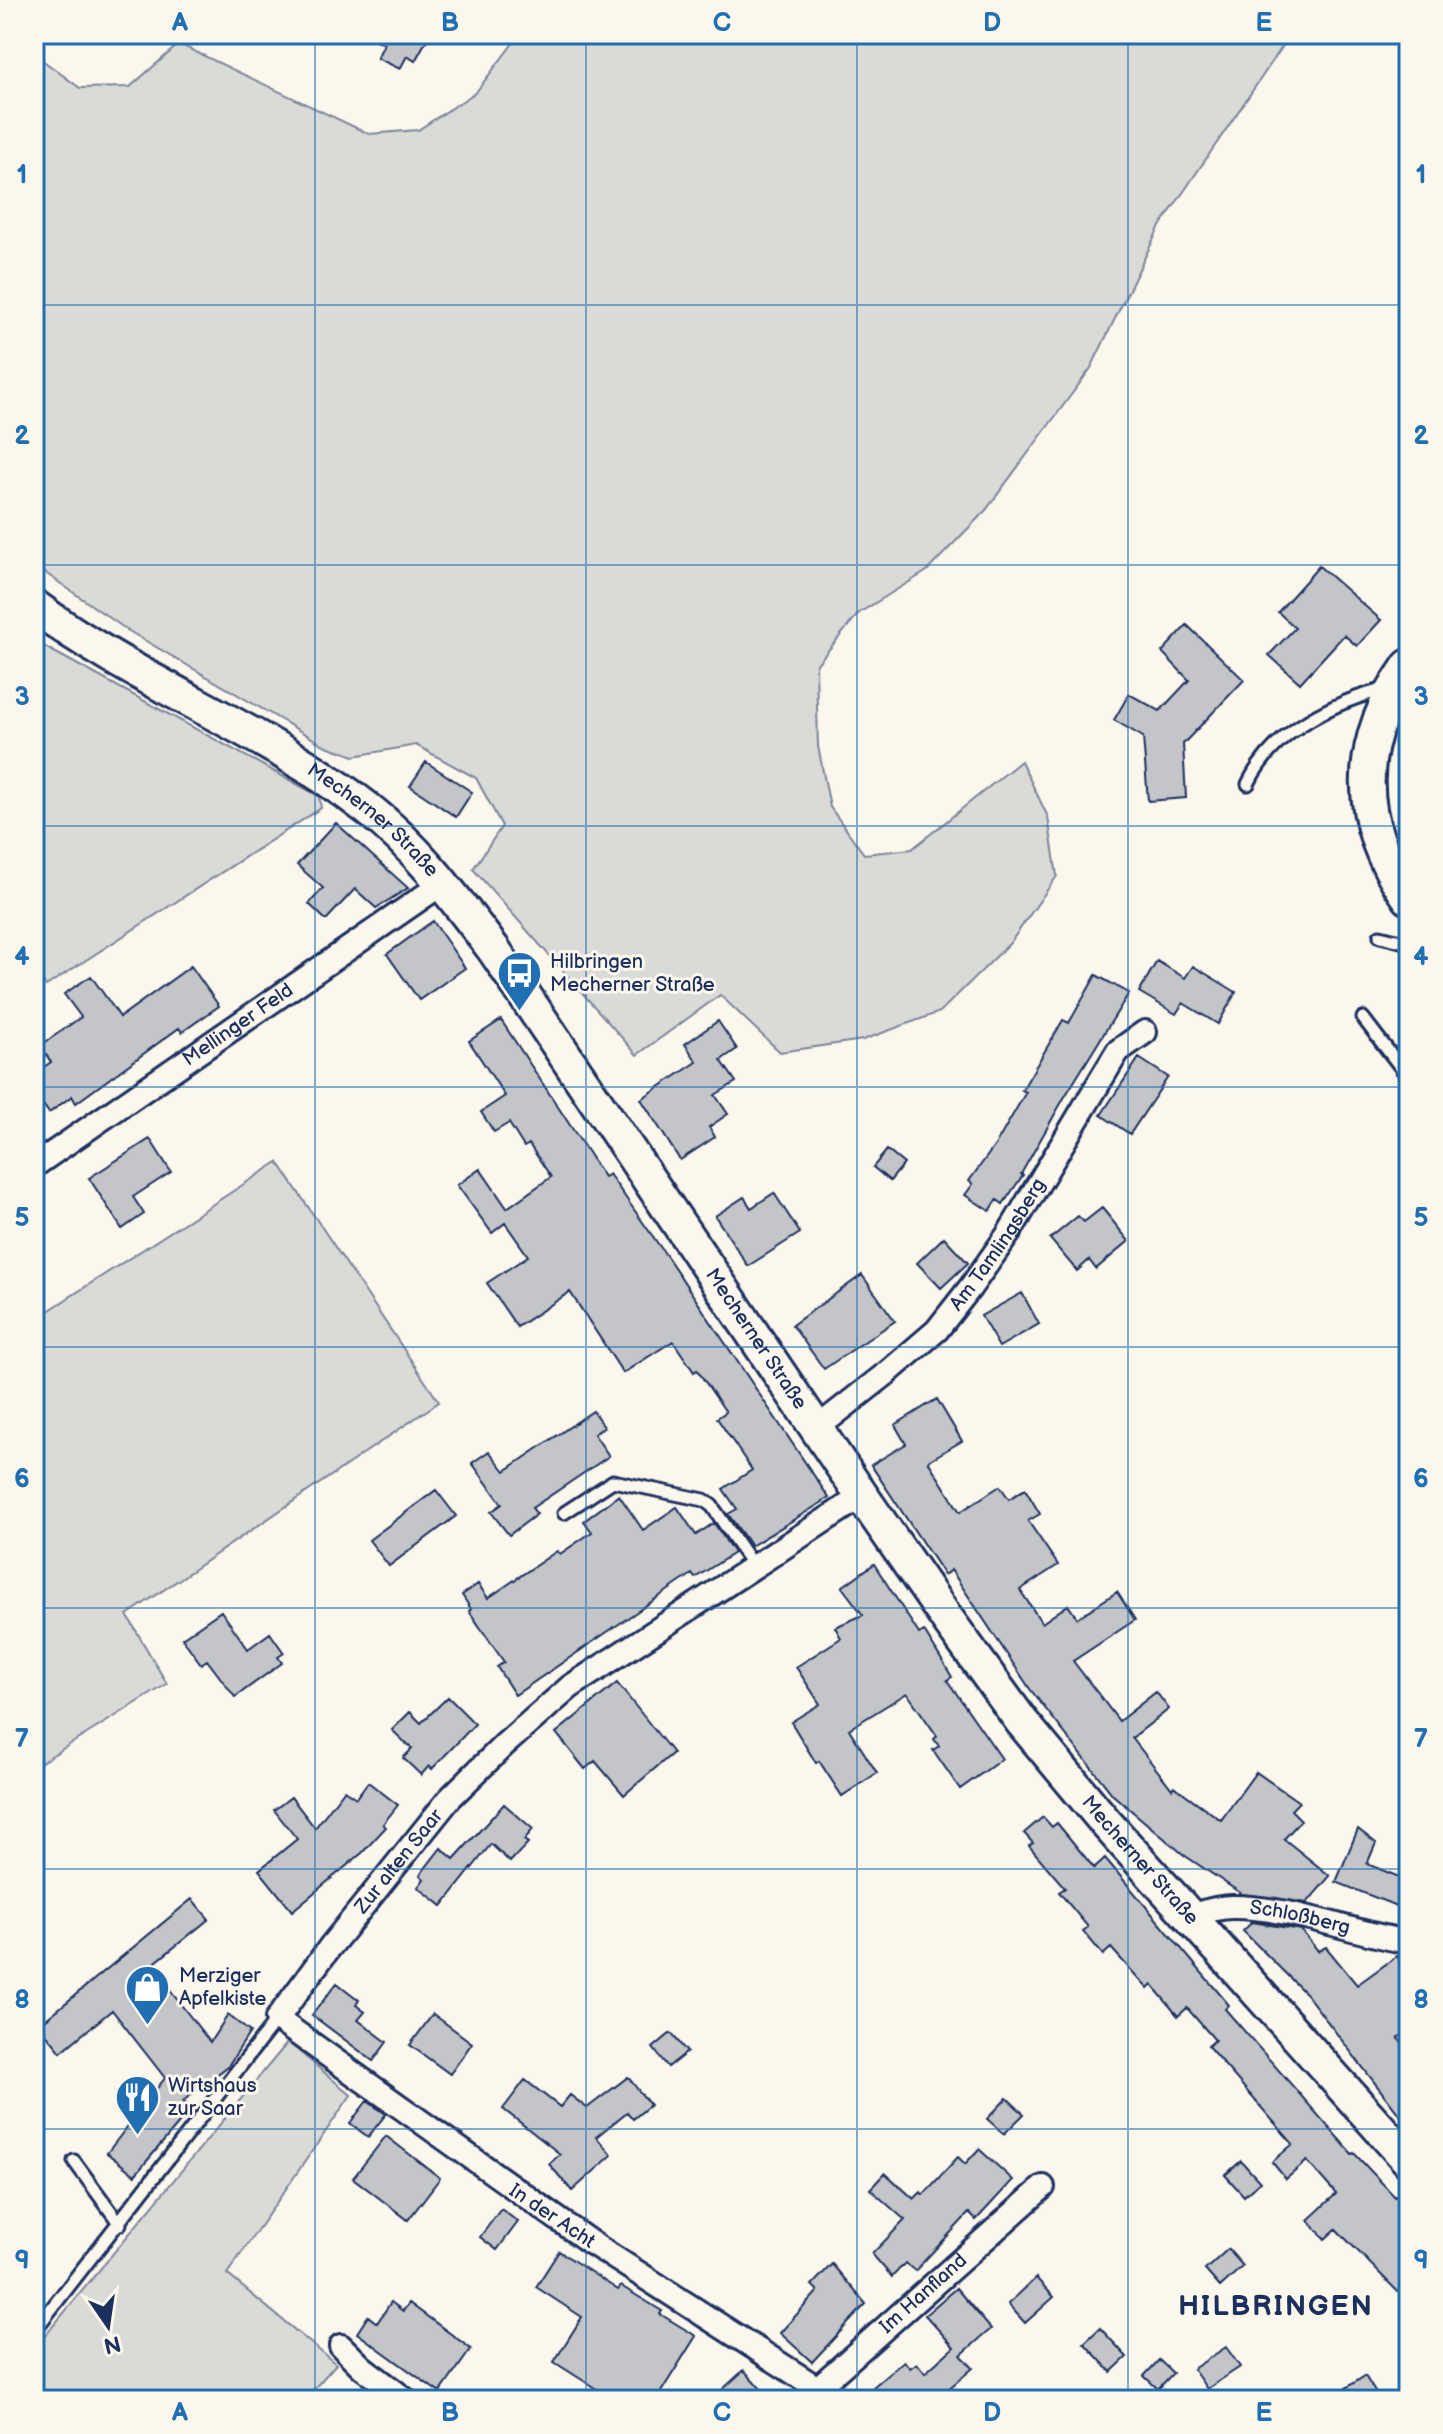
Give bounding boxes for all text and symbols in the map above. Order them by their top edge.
text: A [171,8,188,39]
text: B [441,8,459,39]
text: C [713,8,731,39]
text: D [983,8,1001,39]
text: E [1256,8,1273,39]
text: 1 [17,160,27,191]
text: 1 [1416,160,1426,191]
text: 2 [14,421,30,452]
text: 2 [1413,421,1429,452]
text: 3 [14,682,30,713]
text: 3 [1413,682,1429,713]
street label: Mecherner Straße [303,758,444,882]
text: 4 [14,942,30,973]
text: 4 [1413,942,1429,973]
bus stop icon: Hilbringen Mecherner Straße [495,950,543,1013]
place label: Hilbringen Mecherner Straße [550,950,715,997]
street label: Mellinger Feld [178,978,298,1072]
street label: Am Tamlingsberg [945,1174,1051,1316]
text: 5 [14,1203,30,1234]
text: 5 [1413,1203,1429,1234]
street label: Mecherner Straße [700,1264,812,1414]
text: 6 [14,1464,30,1495]
text: 6 [1413,1464,1429,1495]
text: 7 [15,1724,29,1755]
text: 7 [1414,1724,1428,1755]
street label: Mecherner Straße [1076,1791,1204,1930]
street label: Zur alten Saar [349,1804,449,1919]
street label: Schloßberg [1249,1896,1353,1940]
shop icon: Merziger Apfelkiste [124,1964,172,2027]
place label: Merziger Apfelkiste [179,1964,266,2011]
text: 8 [14,1985,30,2016]
text: 8 [1413,1985,1429,2016]
restaurant icon: Wirtshaus zur Saar [113,2073,161,2136]
place label: Wirtshaus zur Saar [168,2074,257,2121]
street label: In der Acht [504,2179,600,2253]
text: 9 [14,2246,30,2277]
text: 9 [1413,2246,1429,2277]
street label: Im Hanfland [875,2248,972,2339]
north arrow [68,2286,148,2366]
district label: HILBRINGEN [1178,2290,1374,2323]
text: N [101,2329,123,2359]
text: A [171,2398,188,2429]
text: B [441,2398,459,2429]
text: C [713,2398,731,2429]
text: D [983,2398,1001,2429]
text: E [1256,2398,1273,2429]

